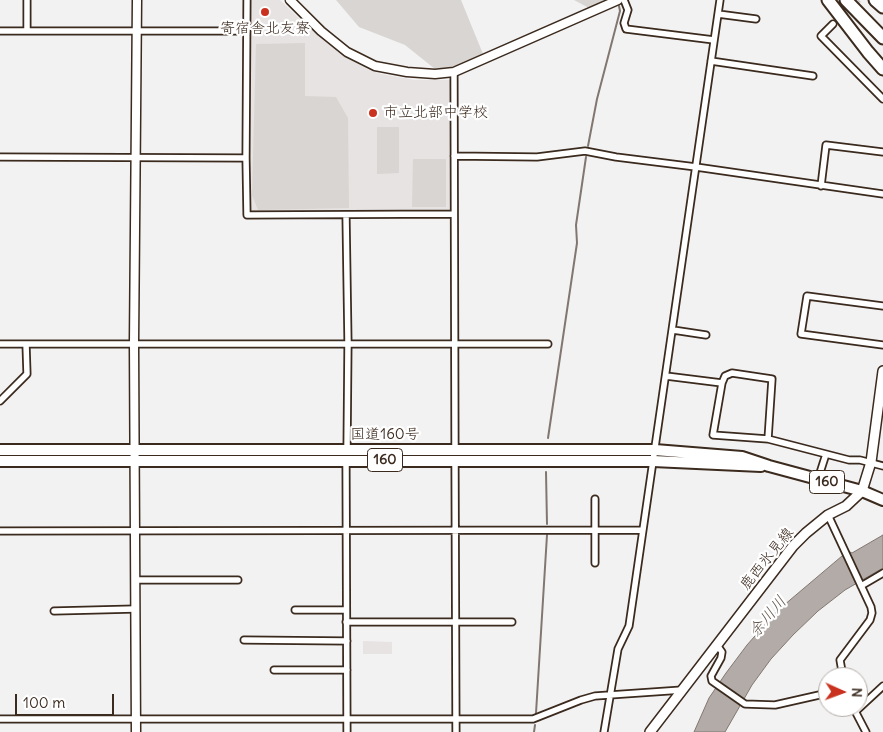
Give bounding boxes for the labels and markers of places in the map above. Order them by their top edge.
marker: 寄宿舎北友寮 [259,6,271,18]
place label: 寄宿舎北友寮 [220,20,310,38]
place label: 市立北部中学校 [383,104,488,122]
marker: 市立北部中学校 [367,107,379,119]

